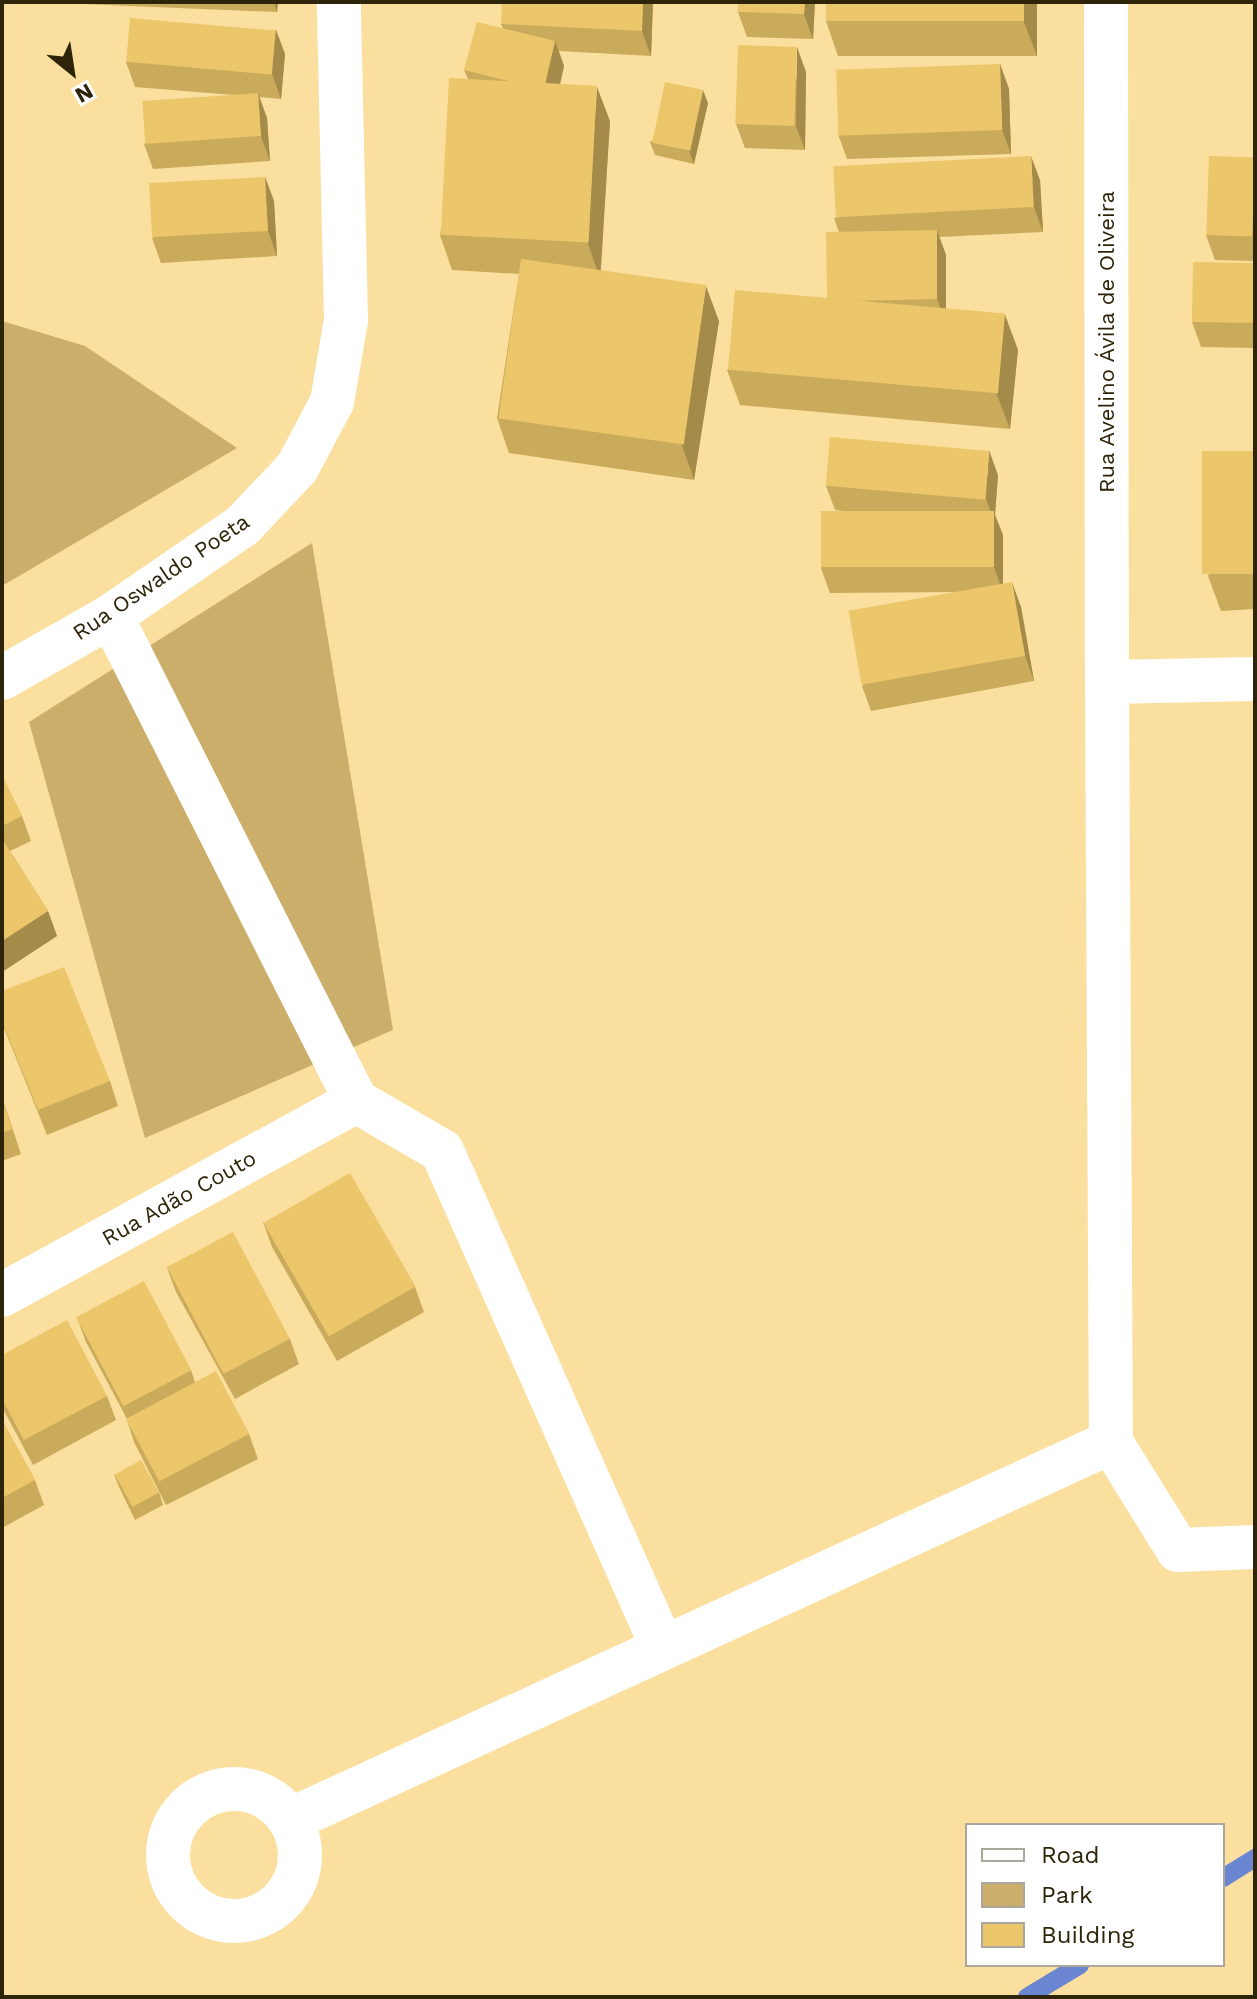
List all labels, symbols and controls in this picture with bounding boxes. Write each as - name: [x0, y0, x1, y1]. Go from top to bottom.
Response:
- north arrow: [32, 32, 112, 112]
- text: N: [71, 78, 98, 108]
- street label: Rua Avelino Ávila de Oliveira: [1094, 190, 1120, 494]
- street label: Rua Oswaldo Poeta: [68, 508, 254, 646]
- street label: Rua Adão Couto: [97, 1144, 261, 1252]
- legend: [965, 1823, 1225, 1967]
- text: Road: [1041, 1841, 1100, 1869]
- text: Park: [1041, 1881, 1093, 1909]
- text: Building: [1041, 1921, 1134, 1949]

